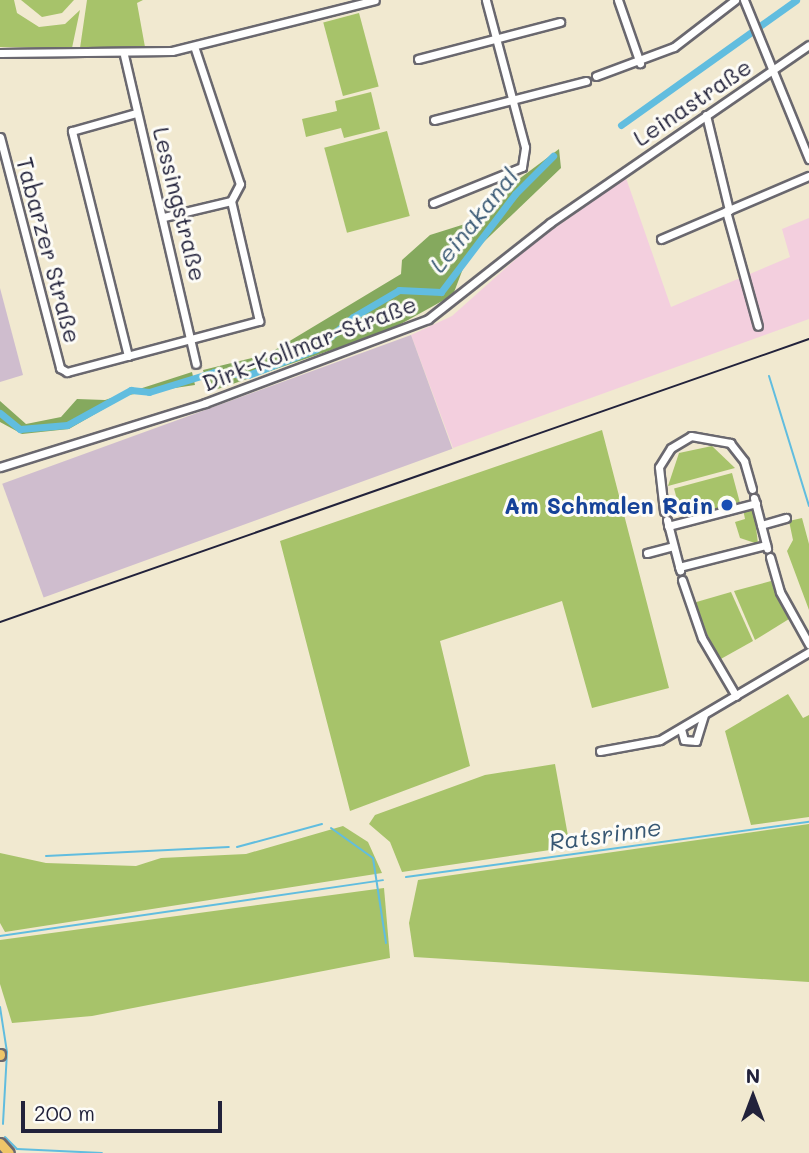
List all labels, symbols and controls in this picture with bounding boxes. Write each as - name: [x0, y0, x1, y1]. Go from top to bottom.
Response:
- street label: Leinastraße: [628, 52, 756, 152]
- street label: Lessingstraße: [148, 124, 212, 284]
- street label: Tabarzer Straße: [11, 154, 87, 346]
- water label: Leinakanal: [422, 162, 524, 278]
- street label: Dirk-Kollmar-Straße: [198, 289, 420, 397]
- place label: Am Schmalen Rain: [504, 491, 713, 519]
- marker: Am Schmalen Rain: [719, 497, 735, 513]
- water label: Ratsrinne: [547, 812, 663, 856]
- north arrow: [718, 1062, 788, 1132]
- text: N: [746, 1063, 760, 1088]
- scale bar: [24, 1086, 226, 1130]
- text: 200 m: [34, 1099, 95, 1126]

